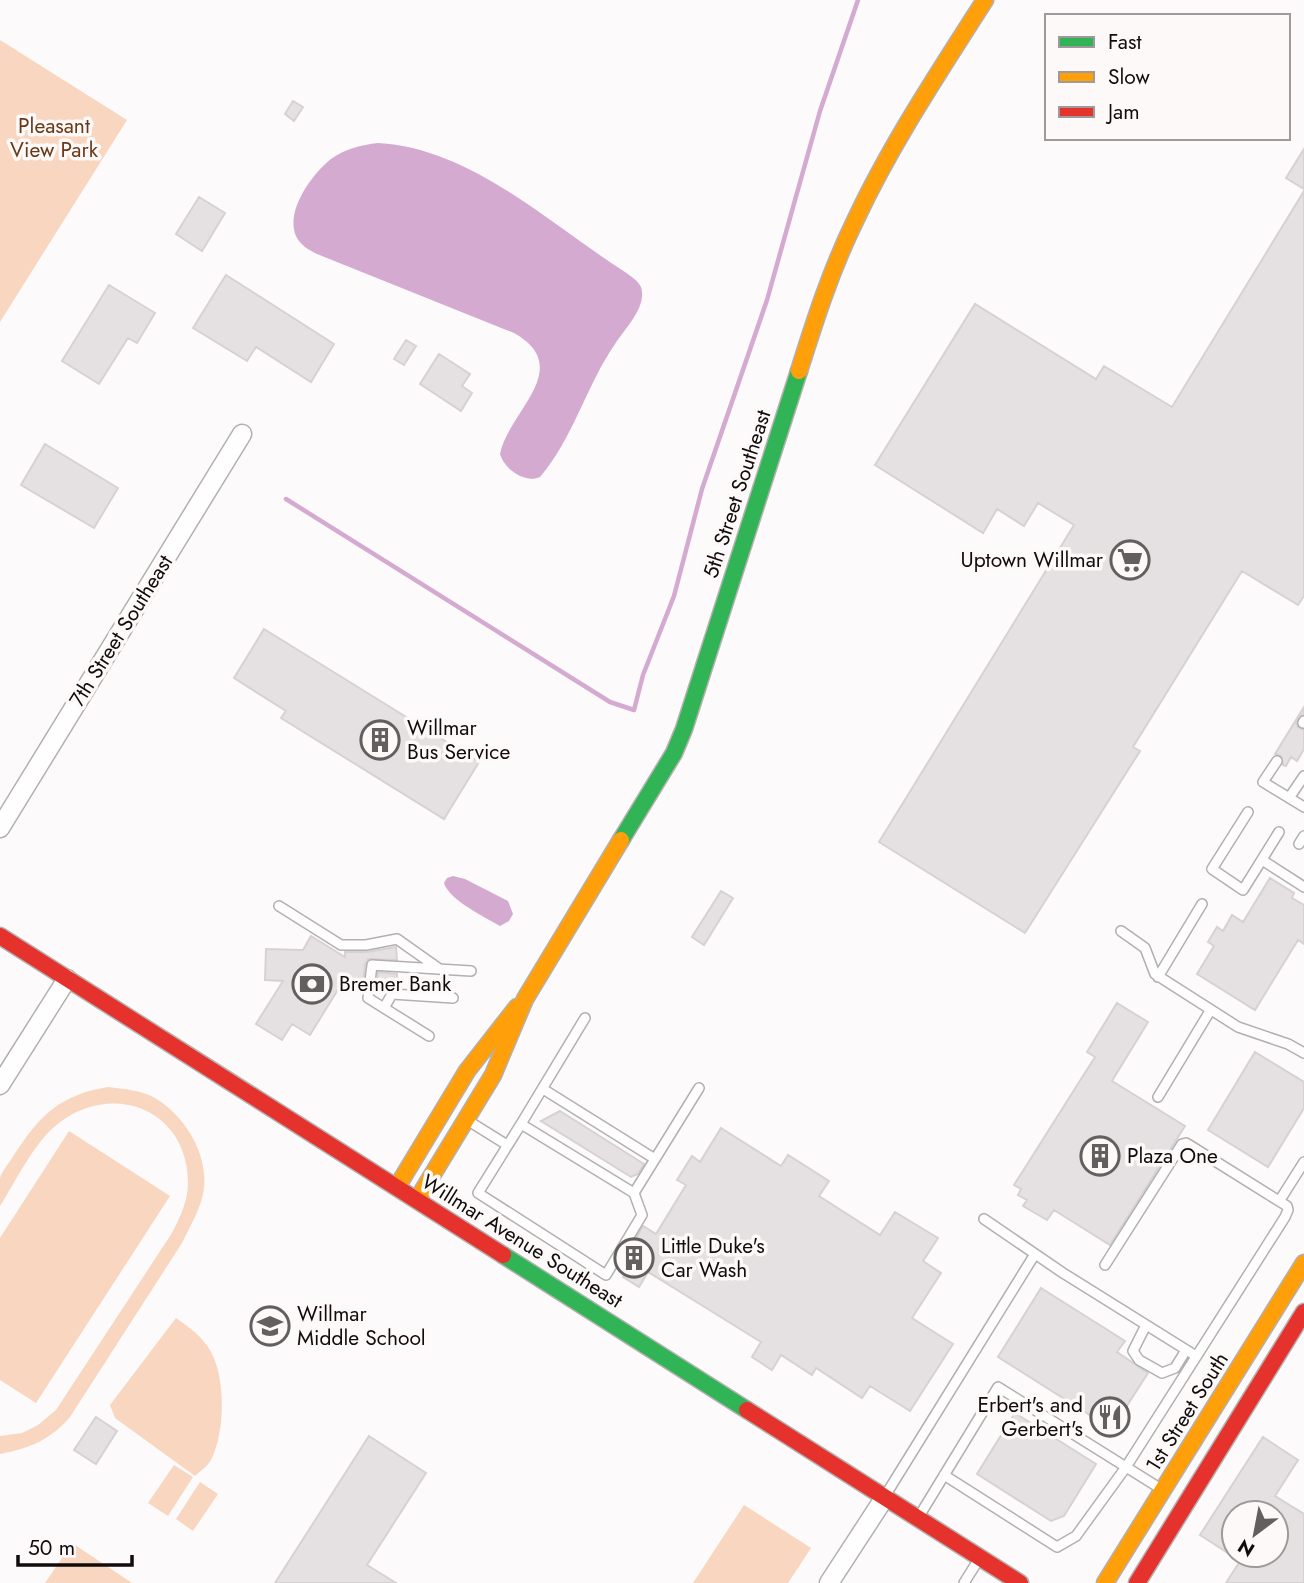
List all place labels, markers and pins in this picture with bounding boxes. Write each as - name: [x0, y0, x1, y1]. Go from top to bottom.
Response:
- supermarket icon: Uptown Willmar: [1109, 539, 1151, 581]
- place label: Uptown Willmar: [960, 545, 1104, 575]
- place label: Willmar Bus Service: [407, 713, 510, 767]
- building icon: Willmar Bus Service: [359, 719, 401, 761]
- bank icon: Bremer Bank: [291, 963, 333, 1005]
- place label: Bremer Bank: [339, 969, 452, 999]
- building icon: Plaza One: [1079, 1135, 1121, 1177]
- place label: Plaza One: [1127, 1141, 1218, 1171]
- place label: Little Duke's Car Wash: [661, 1231, 765, 1285]
- building icon: Little Duke's Car Wash: [613, 1237, 655, 1279]
- place label: Willmar Middle School: [297, 1299, 426, 1353]
- school or university icon: Willmar Middle School: [249, 1305, 291, 1347]
- place label: Erbert's and Gerbert's: [977, 1390, 1083, 1444]
- restaurant icon: Erbert's and Gerbert's: [1089, 1396, 1131, 1438]

